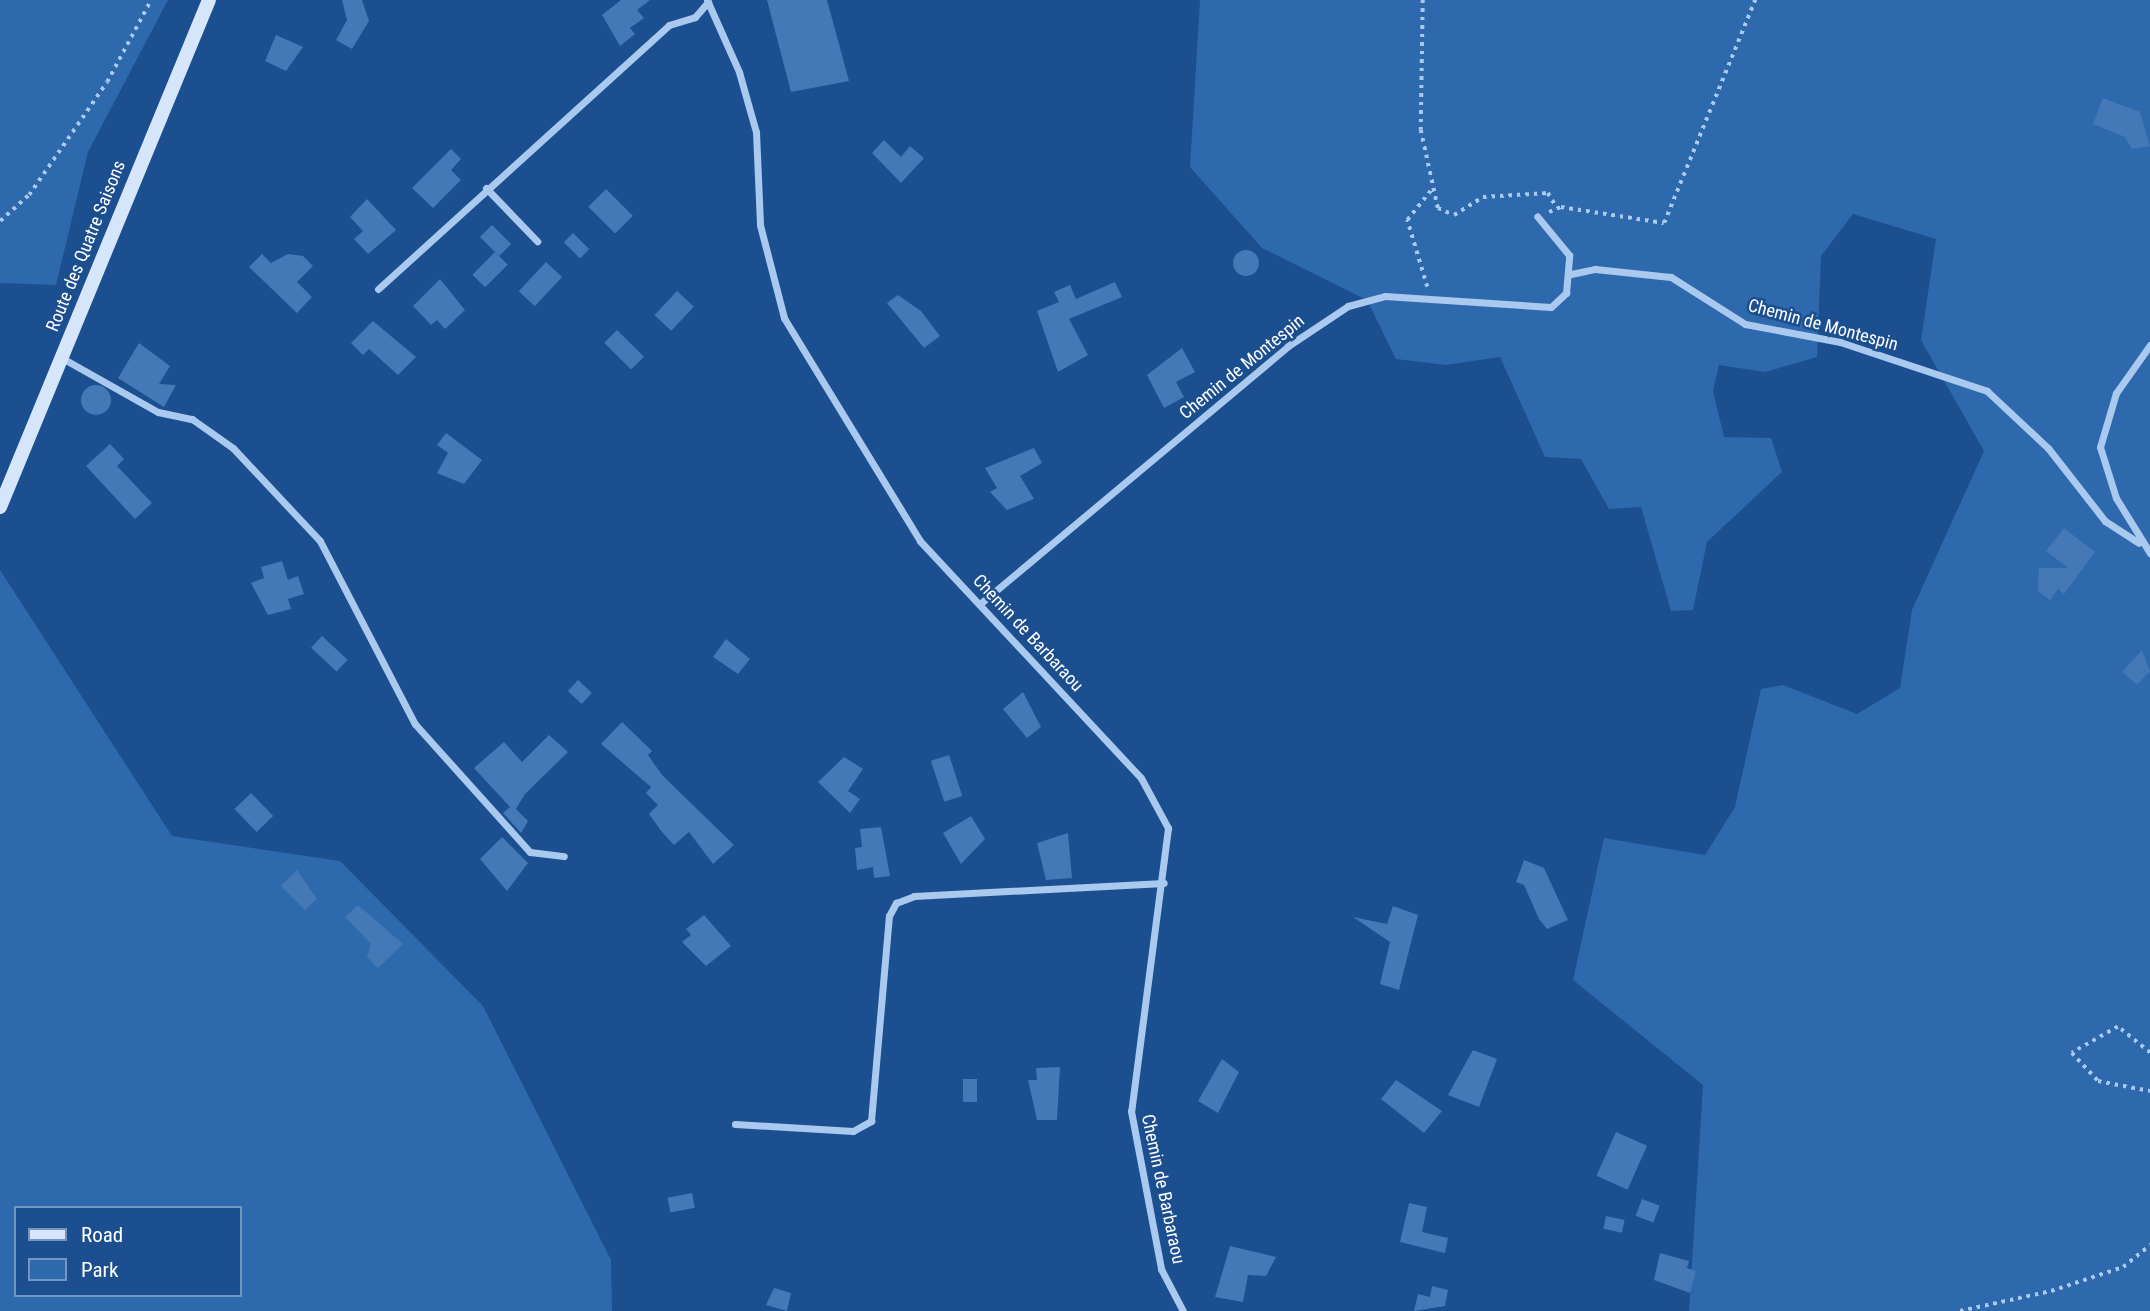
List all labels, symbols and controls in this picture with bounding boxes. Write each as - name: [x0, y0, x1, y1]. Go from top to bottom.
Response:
- street label: Route des Quatre Saisons: [42, 157, 130, 335]
- street label: Chemin de Montespin: [1746, 295, 1900, 355]
- street label: Chemin de Montespin: [1175, 310, 1309, 424]
- street label: Chemin de Barbaraou: [968, 570, 1088, 696]
- street label: Chemin de Barbaraou: [1137, 1112, 1189, 1266]
- legend: [14, 1206, 242, 1297]
- text: Road: [81, 1223, 123, 1247]
- text: Park: [81, 1258, 118, 1282]

